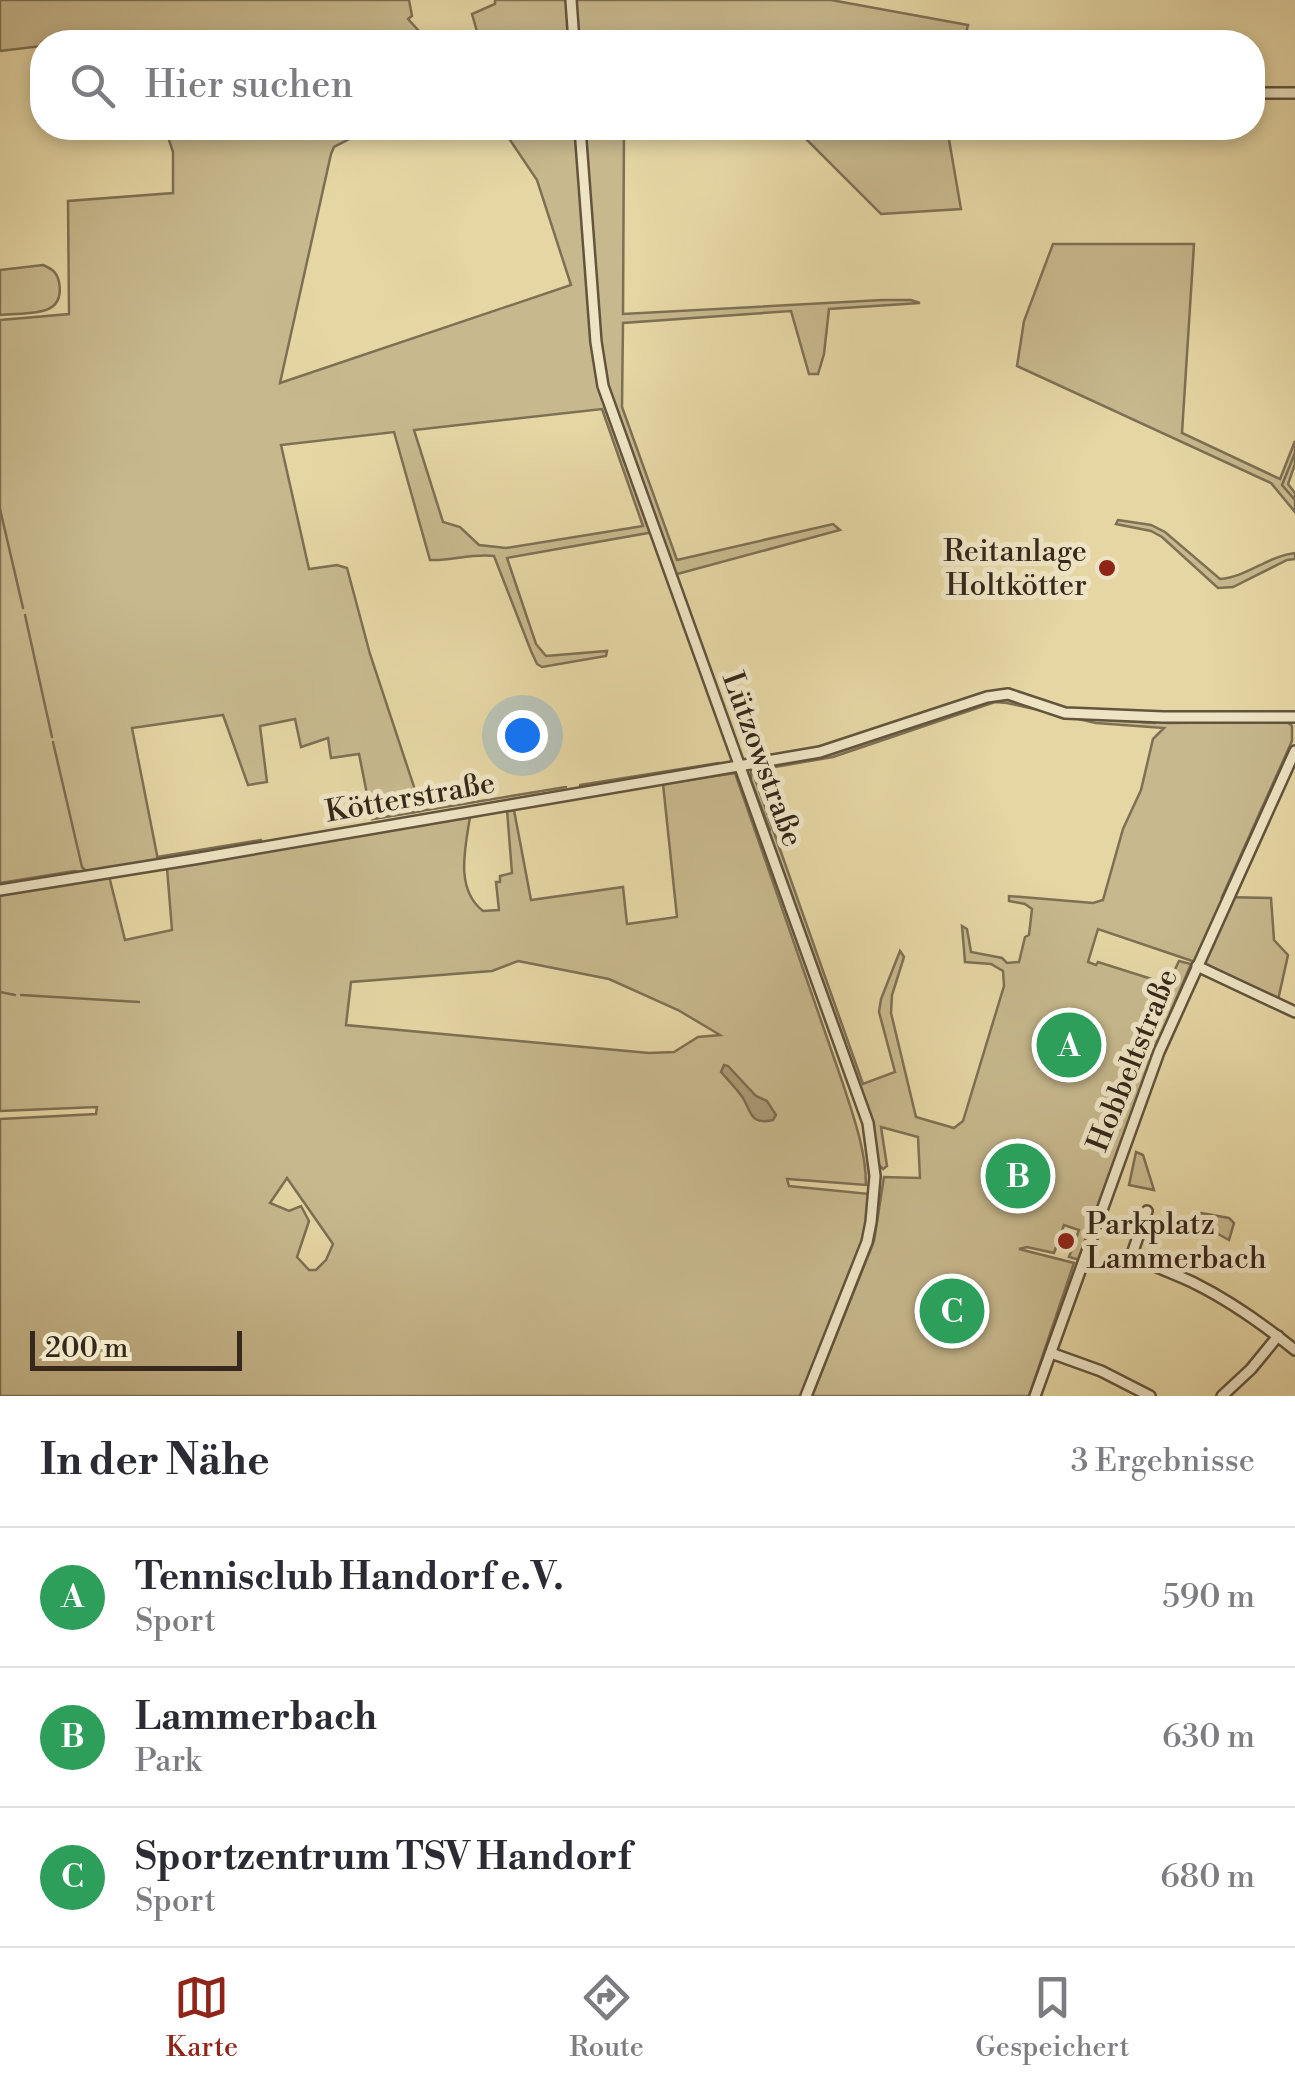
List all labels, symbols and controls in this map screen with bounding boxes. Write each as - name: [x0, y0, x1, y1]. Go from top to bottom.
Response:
- search box: [30, 30, 1265, 140]
- icon: search: [65, 58, 120, 113]
- text: Hier suchen: [145, 62, 353, 109]
- place label: Reitanlage Holtkötter: [943, 533, 1087, 605]
- marker: Reitanlage Holtkötter: [1096, 557, 1118, 579]
- street label: Lützowstraße: [713, 667, 811, 852]
- your location: [497, 710, 548, 761]
- street label: Kötterstraße: [322, 764, 498, 832]
- street label: Hobbeltstraße: [1079, 963, 1187, 1157]
- pin: A: [1036, 1008, 1102, 1082]
- pin: B: [986, 1138, 1050, 1214]
- place label: Parkplatz Lammerbach: [1086, 1206, 1267, 1278]
- marker: Parkplatz Lammerbach: [1055, 1230, 1077, 1252]
- pin: C: [920, 1274, 984, 1348]
- scale bar: [30, 1326, 242, 1370]
- text: 200 m: [45, 1331, 128, 1366]
- text: In der Nähe: [40, 1435, 270, 1488]
- text: 3 Ergebnisse: [1071, 1441, 1255, 1481]
- text: Tennisclub Handorf e.V.: [135, 1554, 564, 1601]
- text: A: [61, 1577, 84, 1617]
- text: 590 m: [1162, 1577, 1255, 1617]
- text: Sport: [135, 1601, 216, 1641]
- text: Lammerbach: [135, 1694, 377, 1741]
- text: B: [60, 1717, 85, 1757]
- text: 630 m: [1162, 1717, 1255, 1757]
- text: Park: [135, 1741, 202, 1781]
- text: Sportzentrum TSV Handorf: [135, 1834, 631, 1881]
- text: C: [61, 1857, 84, 1897]
- text: 680 m: [1160, 1857, 1255, 1897]
- text: Sport: [135, 1881, 216, 1921]
- tab: Karte: [166, 1970, 238, 2065]
- tab: Route: [569, 1970, 644, 2065]
- tab: Gespeichert: [975, 1970, 1129, 2065]

